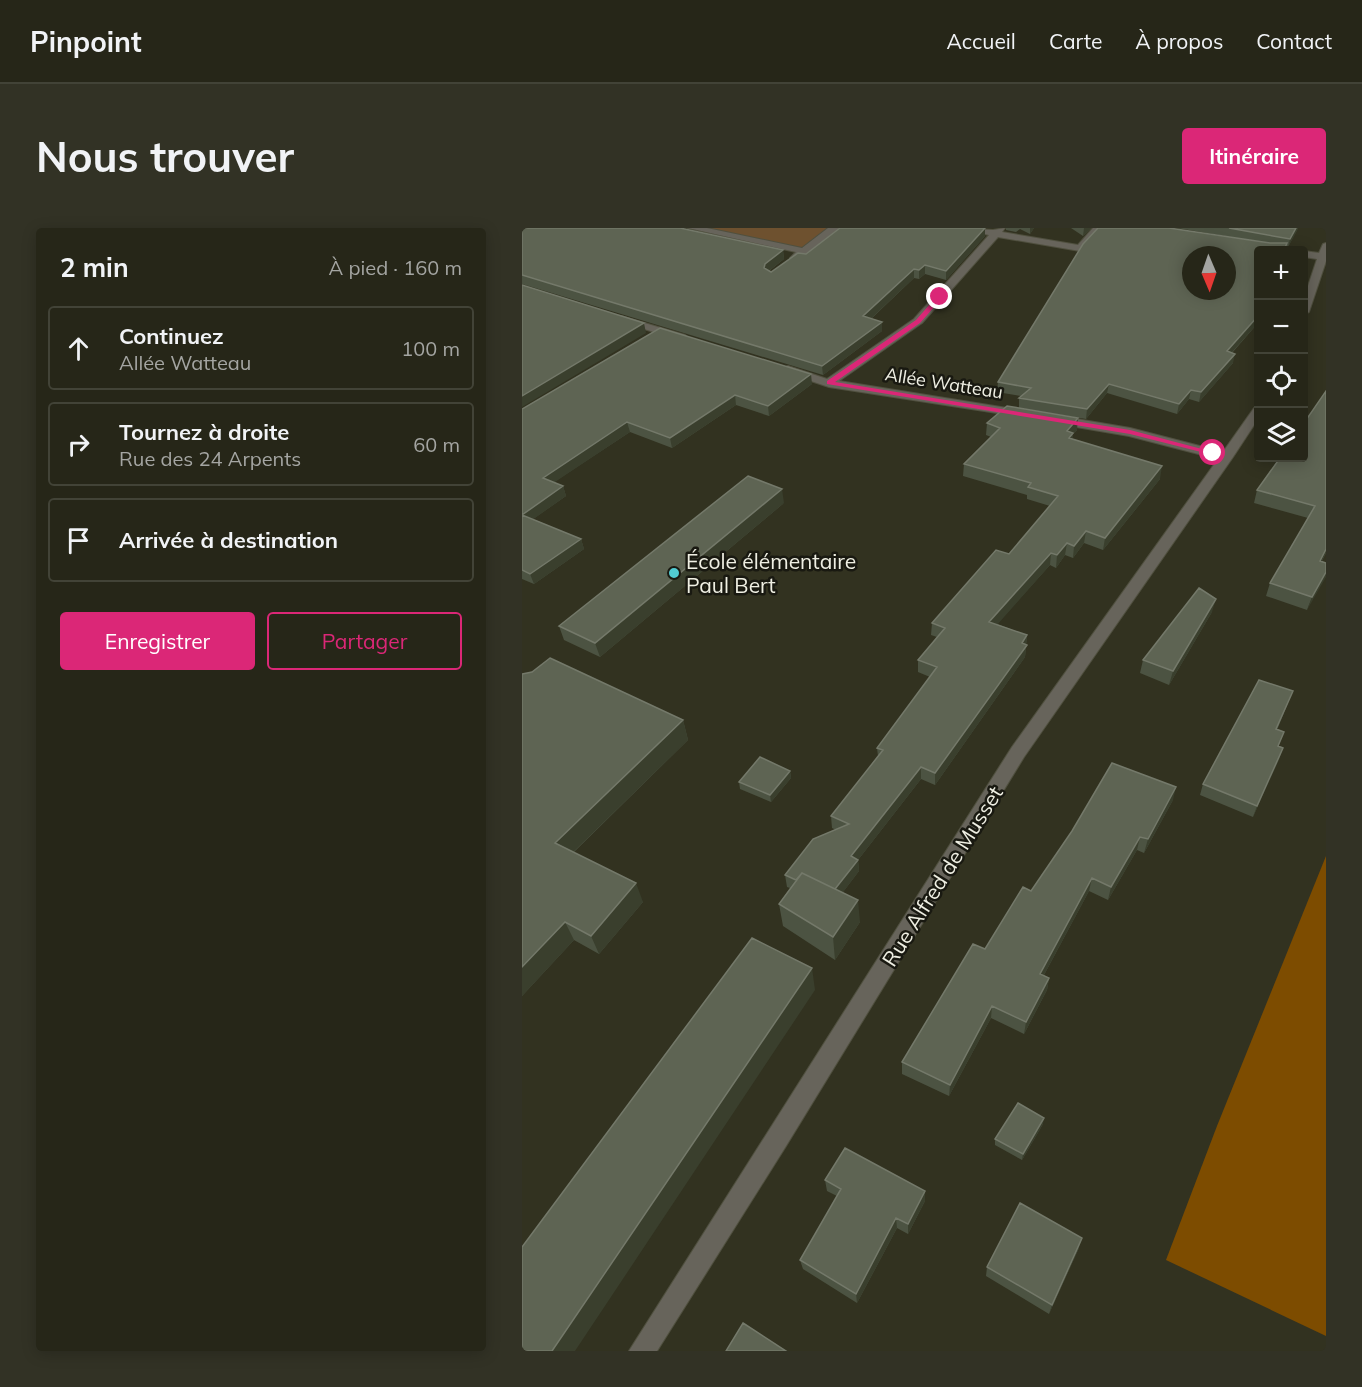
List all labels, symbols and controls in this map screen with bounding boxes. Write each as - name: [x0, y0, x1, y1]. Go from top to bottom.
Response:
- text: Pinpoint: [30, 24, 142, 59]
- text: Accueil: [946, 28, 1016, 54]
- text: Carte: [1049, 28, 1102, 54]
- text: À propos: [1135, 28, 1223, 54]
- text: Contact: [1256, 28, 1332, 54]
- button: Itinéraire: [1182, 128, 1326, 184]
- text: Nous trouver: [36, 130, 294, 183]
- north arrow: [1182, 246, 1236, 300]
- map controls: [1254, 246, 1308, 462]
- button: +: [1254, 246, 1308, 300]
- text: 2 min: [60, 251, 129, 284]
- text: À pied · 160 m: [329, 255, 462, 280]
- route end: [926, 283, 952, 309]
- button: −: [1254, 300, 1308, 354]
- text: Continuez: [119, 322, 224, 350]
- icon: ahead: [62, 332, 95, 365]
- text: 100 m: [401, 336, 460, 361]
- text: Allée Watteau: [119, 350, 251, 375]
- button: locate: [1254, 354, 1308, 408]
- street label: Allée Watteau: [883, 362, 1005, 404]
- button: layers: [1254, 408, 1308, 462]
- text: Tournez à droite: [119, 418, 289, 446]
- icon: right: [62, 428, 95, 461]
- text: 60 m: [413, 432, 460, 457]
- route start: [1199, 439, 1225, 465]
- text: Rue des 24 Arpents: [119, 446, 301, 471]
- icon: arrive: [62, 524, 95, 557]
- text: Arrivée à destination: [119, 526, 338, 554]
- place label: École élémentaire Paul Bert: [686, 548, 856, 598]
- marker: École élémentaire Paul Bert: [667, 566, 681, 580]
- button: Enregistrer: [60, 612, 255, 670]
- button: Partager: [267, 612, 462, 670]
- street label: Rue Alfred de Musset: [876, 781, 1008, 971]

